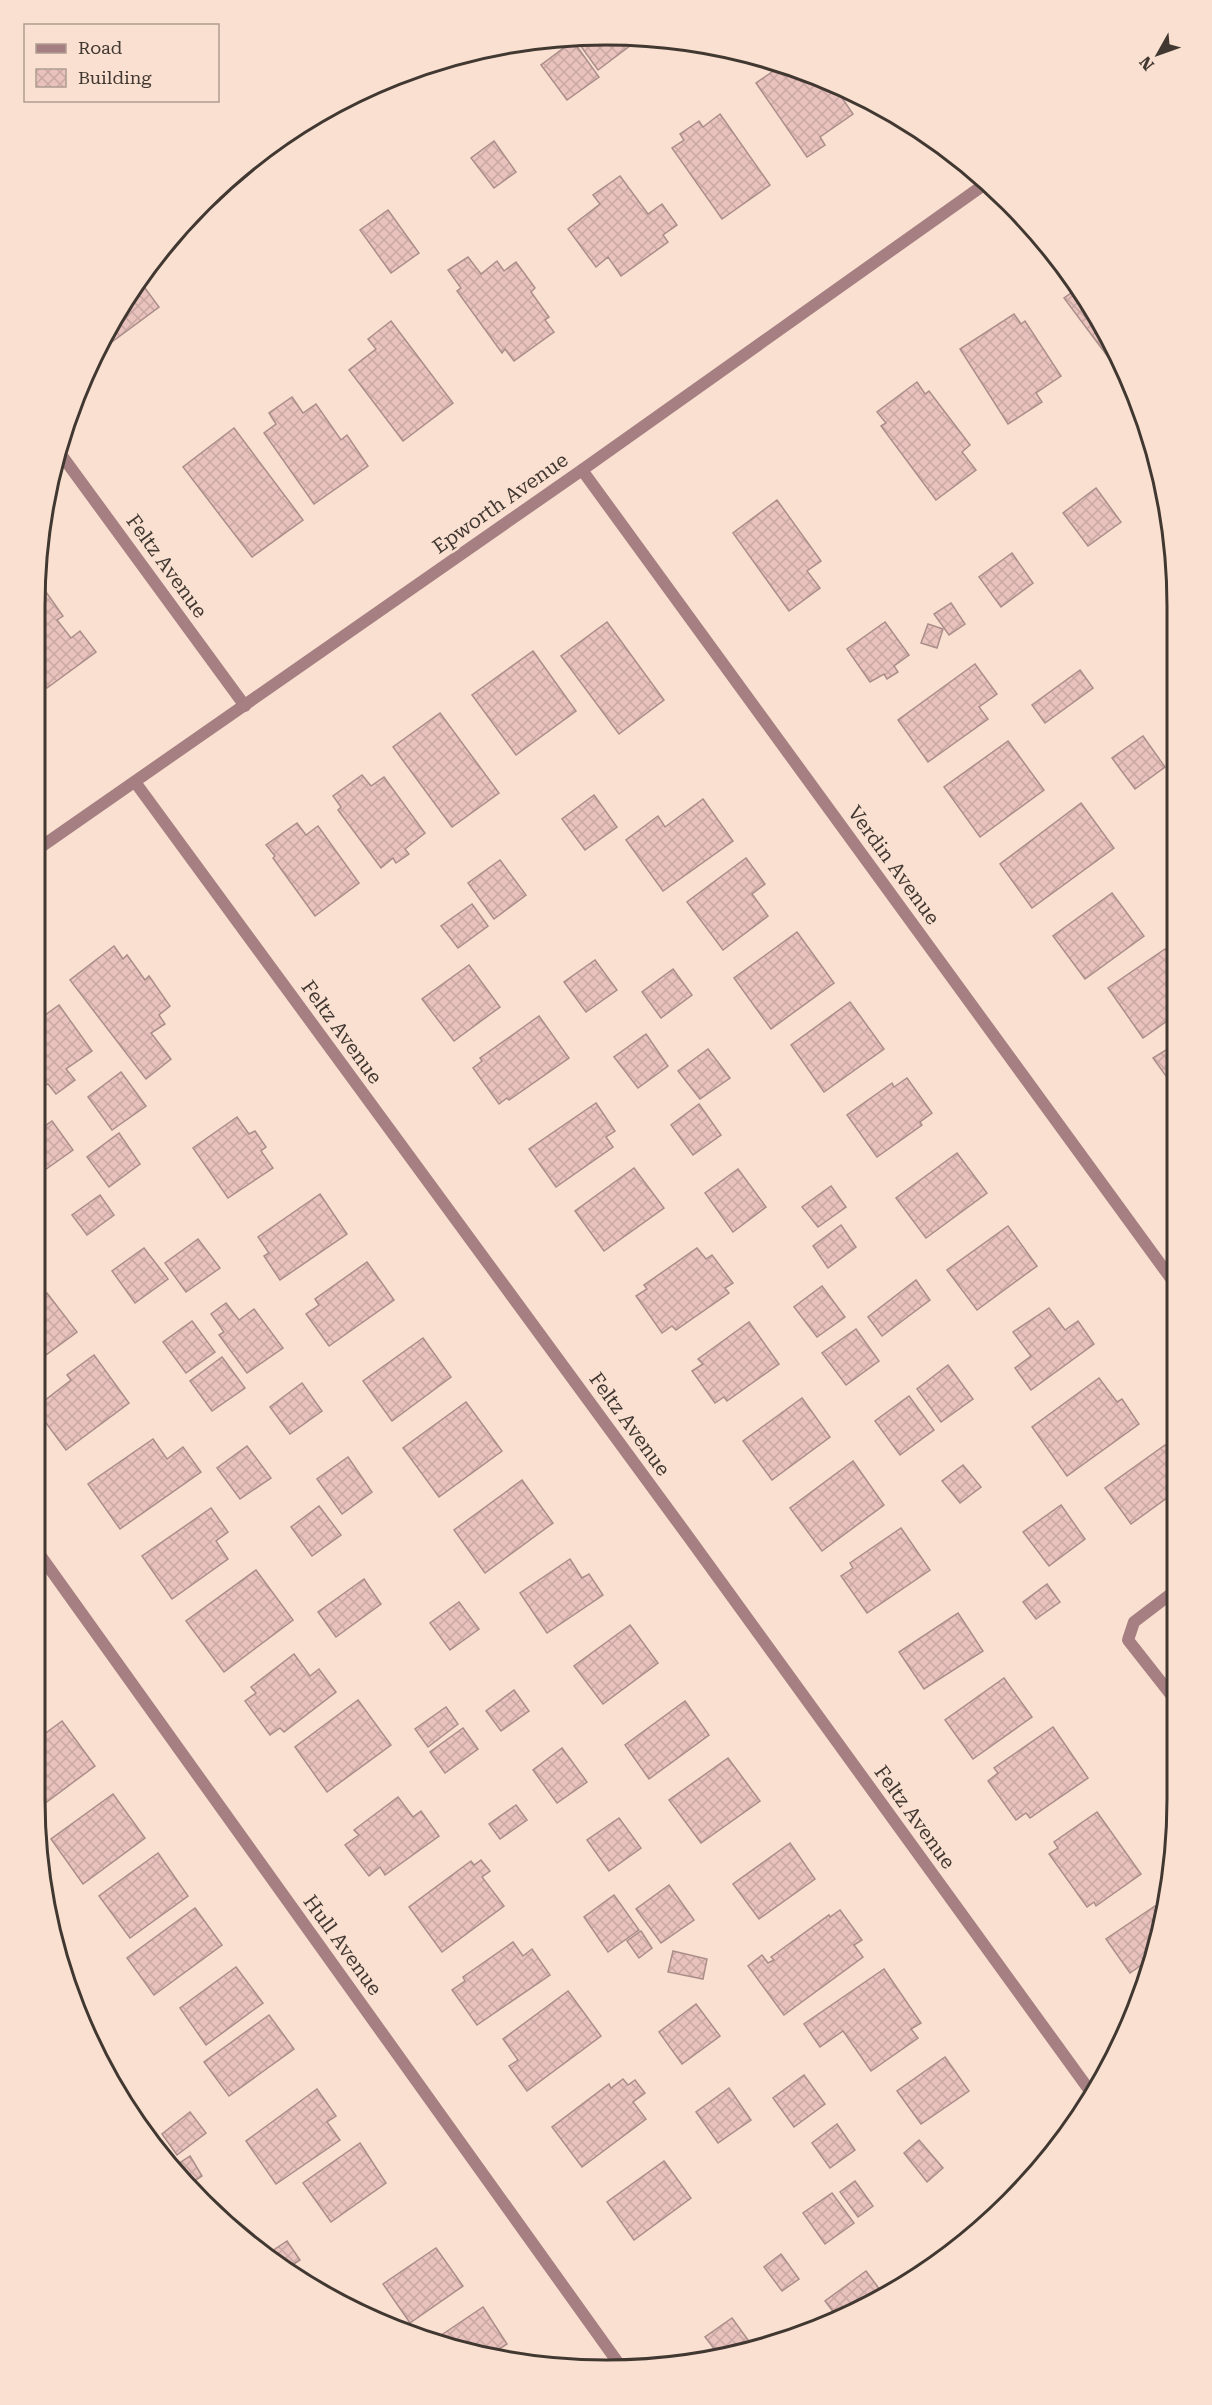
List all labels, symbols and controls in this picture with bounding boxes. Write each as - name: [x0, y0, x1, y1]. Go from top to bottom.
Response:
- legend: [24, 24, 219, 102]
- north arrow: [1128, 24, 1188, 84]
- text: Road: [78, 37, 123, 58]
- text: N: [1136, 52, 1158, 74]
- text: Building: [78, 67, 152, 88]
- street label: Epworth Avenue: [428, 447, 572, 559]
- street label: Feltz Avenue: [121, 510, 213, 622]
- street label: Verdin Avenue: [843, 801, 945, 929]
- street label: Feltz Avenue: [296, 976, 388, 1088]
- street label: Feltz Avenue: [584, 1368, 676, 1480]
- street label: Feltz Avenue: [869, 1761, 961, 1873]
- street label: Hull Avenue: [299, 1890, 387, 2000]

